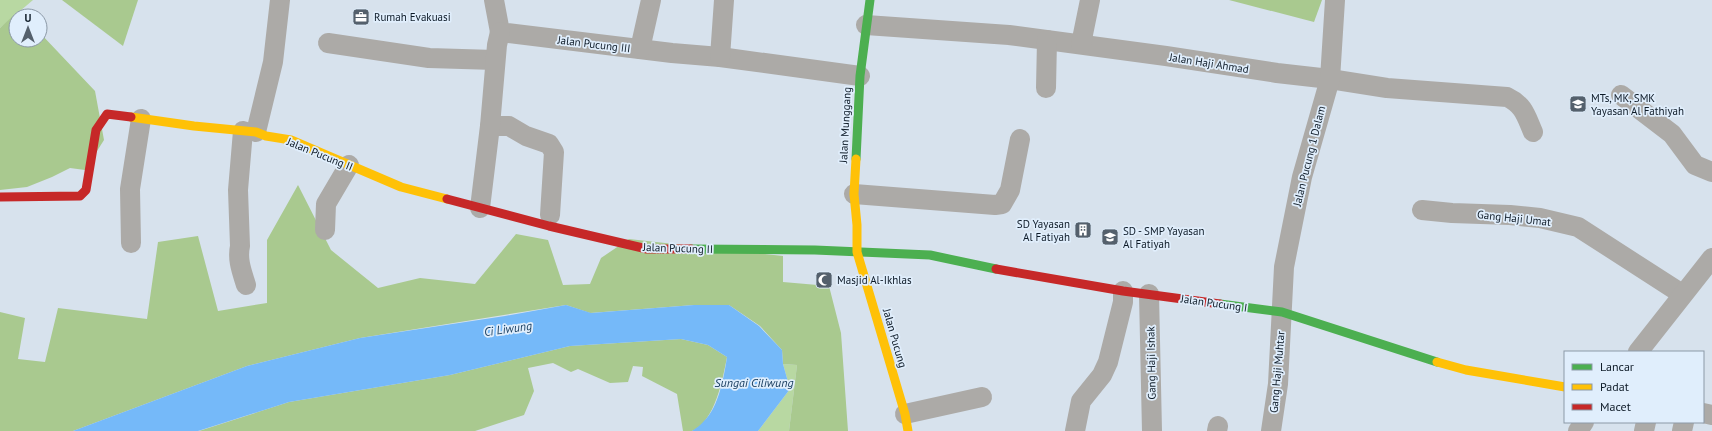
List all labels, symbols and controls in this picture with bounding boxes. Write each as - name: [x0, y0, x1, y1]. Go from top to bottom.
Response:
- office icon: Rumah Evakuasi: [351, 7, 371, 27]
- north arrow: [8, 8, 48, 48]
- place label: Rumah Evakuasi: [374, 10, 451, 24]
- text: U: [25, 11, 32, 25]
- street label: Jalan Pucung III: [556, 32, 631, 55]
- street label: Jalan Haji Ahmad: [1167, 50, 1250, 76]
- street label: Jalan Munggang: [836, 87, 854, 164]
- place label: MTs, MK, SMK Yayasan Al Fathiyah: [1591, 91, 1684, 118]
- school or university icon: MTs, MK, SMK Yayasan Al Fathiyah: [1568, 94, 1588, 114]
- street label: Jalan Pucung 1 Dalam: [1290, 104, 1328, 209]
- street label: Jalan Pucung II: [284, 134, 355, 174]
- street label: Gang Haji Umat: [1476, 207, 1552, 229]
- place label: SD Yayasan Al Fatiyah: [1017, 217, 1070, 244]
- building icon: SD Yayasan Al Fatiyah: [1073, 220, 1093, 240]
- place label: SD - SMP Yayasan Al Fatiyah: [1123, 224, 1204, 251]
- school or university icon: SD - SMP Yayasan Al Fatiyah: [1100, 227, 1120, 247]
- street label: Jalan Pucung II: [642, 240, 713, 256]
- mosque icon: Masjid Al-Ikhlas: [814, 270, 834, 290]
- place label: Masjid Al-Ikhlas: [837, 273, 912, 287]
- street label: Jalan Pucung I: [1179, 291, 1248, 315]
- street label: Jalan Pucung: [880, 306, 910, 369]
- water label: Ci Liwung: [483, 318, 533, 339]
- street label: Gang Haji Ishak: [1143, 326, 1159, 400]
- street label: Gang Haji Muhtar: [1266, 330, 1288, 414]
- legend: [1564, 351, 1704, 423]
- text: Lancar: [1600, 359, 1634, 374]
- water label: Sungai Ciliwung: [714, 375, 794, 390]
- text: Padat: [1600, 379, 1629, 394]
- text: Macet: [1600, 399, 1631, 414]

